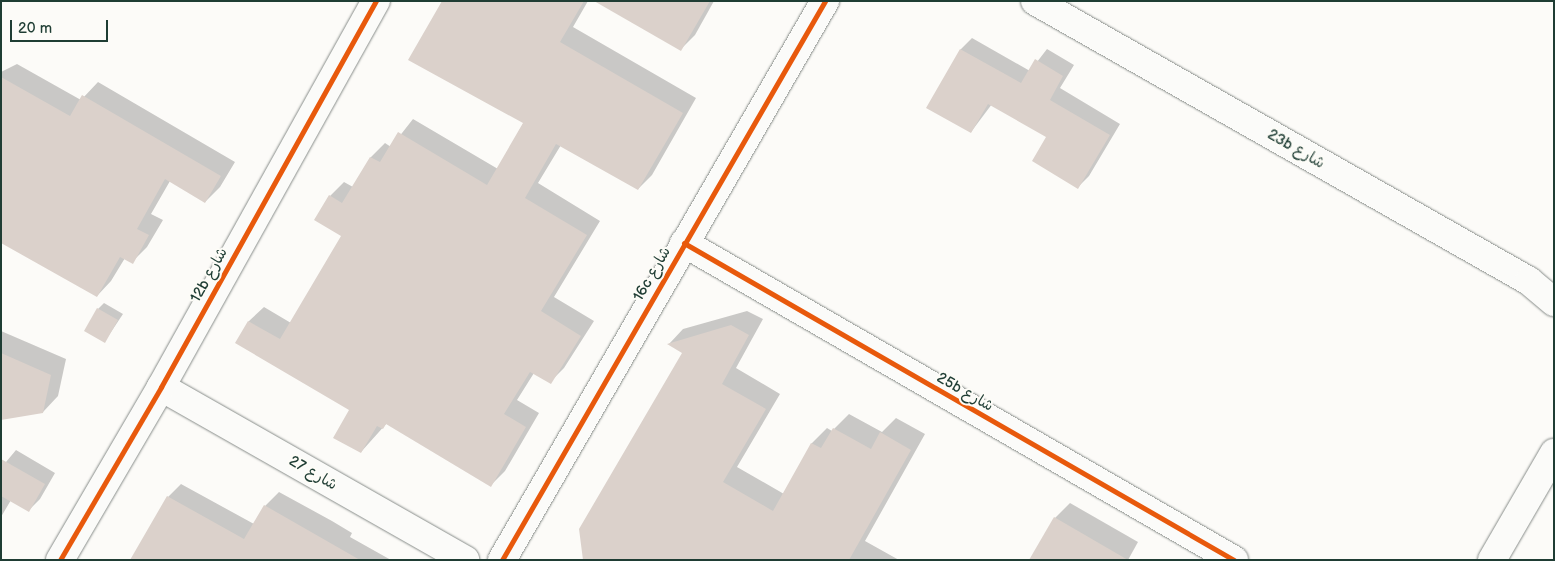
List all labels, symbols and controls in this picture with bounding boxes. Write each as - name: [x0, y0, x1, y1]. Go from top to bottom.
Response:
- scale bar: [12, 10, 110, 42]
- text: 20 m: [18, 19, 52, 38]
- street label: 23b شارع: [1264, 126, 1328, 172]
- street label: 16c شارع: [629, 244, 675, 304]
- street label: 12b شارع: [187, 245, 231, 305]
- street label: 25b شارع: [933, 369, 997, 415]
- street label: شارع 27: [286, 452, 340, 494]

